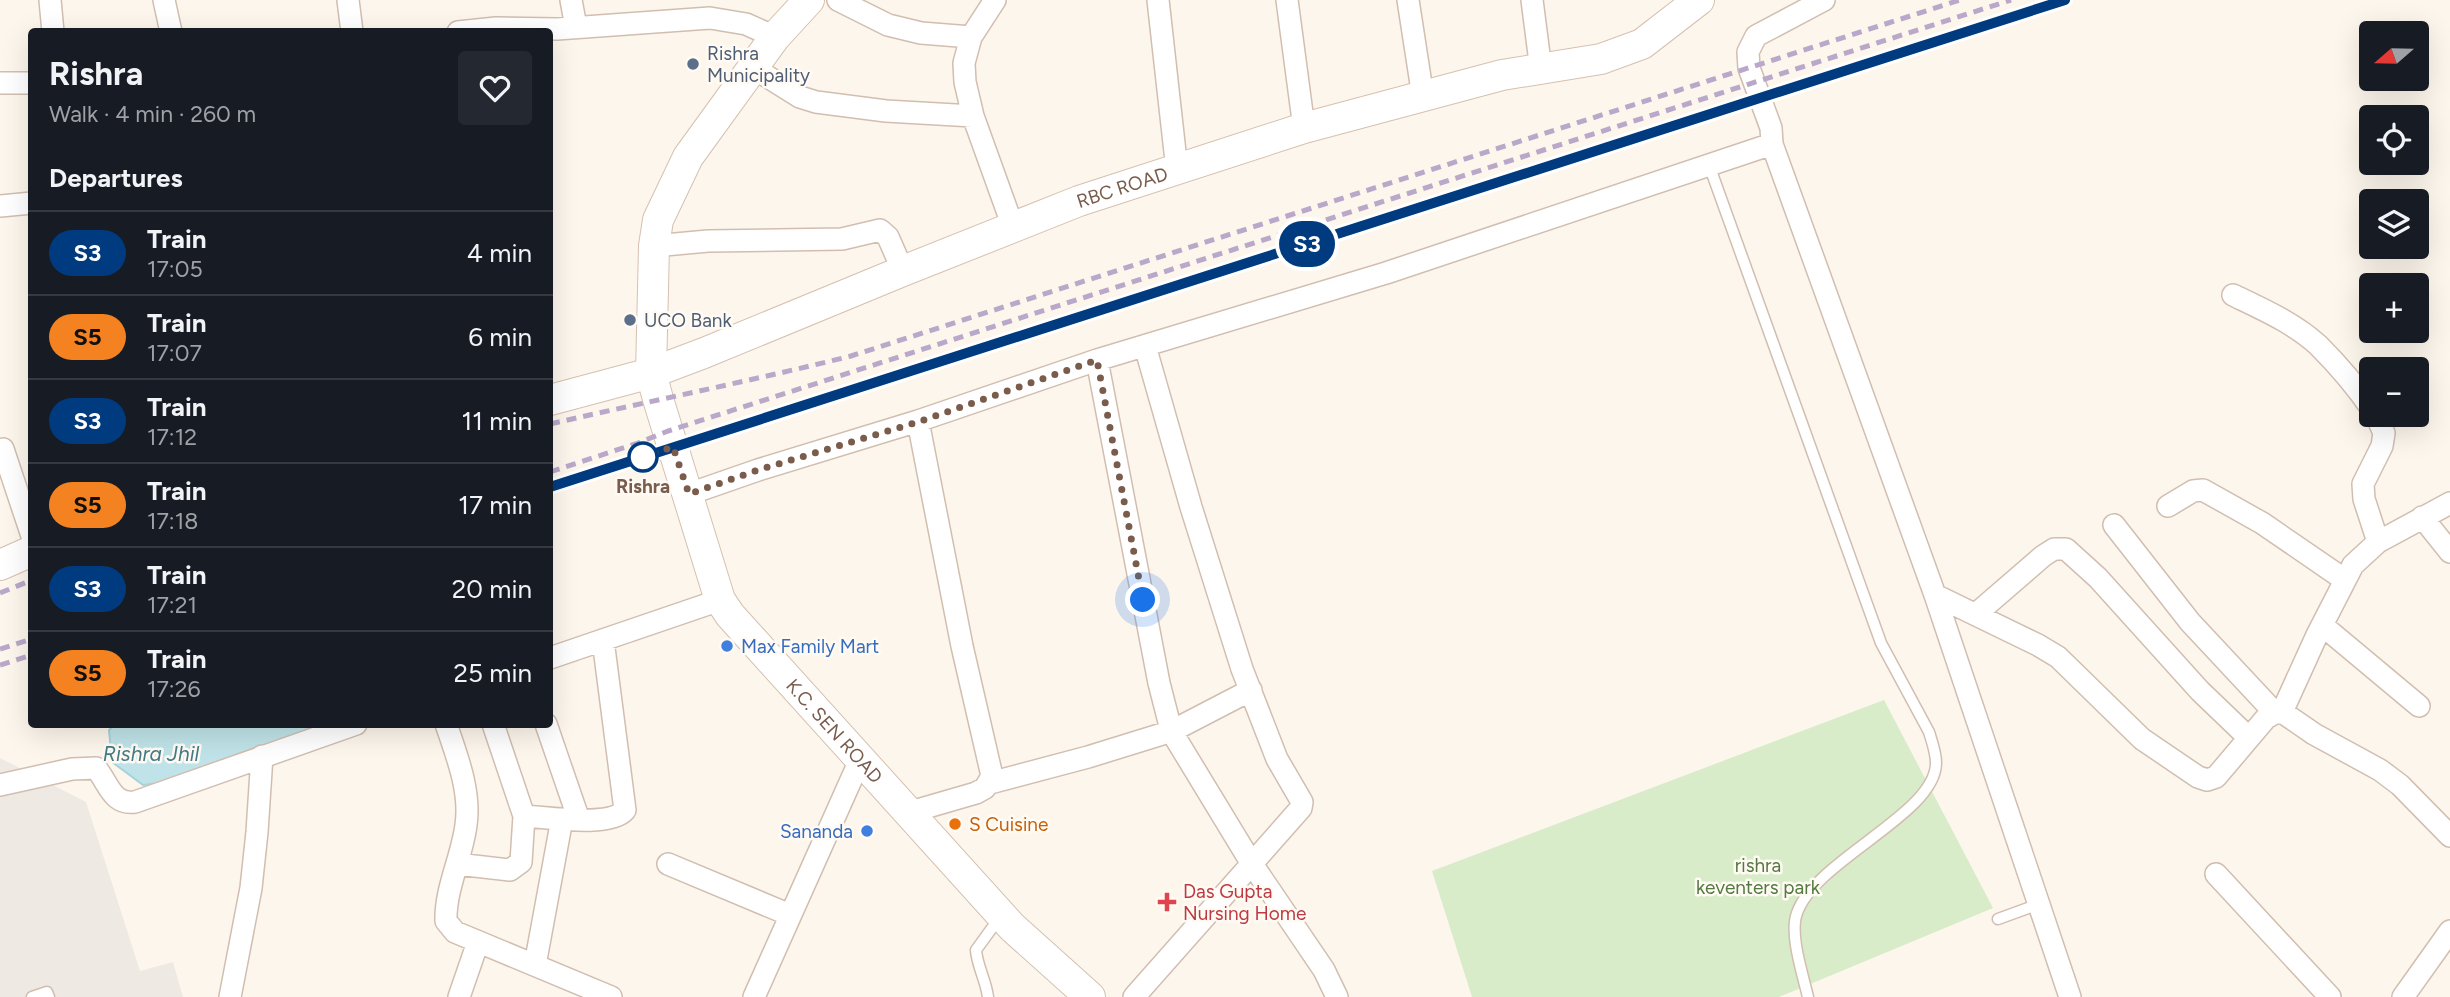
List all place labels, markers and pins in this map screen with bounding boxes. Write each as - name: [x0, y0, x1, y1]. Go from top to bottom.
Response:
- place label: Rishra Municipality: [707, 42, 810, 87]
- marker: Rishra Municipality: [685, 56, 701, 72]
- place label: UCO Bank: [644, 309, 732, 332]
- marker: UCO Bank: [622, 312, 638, 328]
- marker: Rishra: [628, 442, 658, 472]
- place label: Rishra: [616, 475, 670, 498]
- place label: Max Family Mart: [741, 635, 879, 658]
- marker: Max Family Mart: [719, 638, 735, 654]
- place label: S Cuisine: [969, 813, 1048, 836]
- marker: S Cuisine: [947, 816, 963, 832]
- place label: Sananda: [780, 820, 853, 843]
- marker: Sananda: [859, 823, 875, 839]
- place label: Das Gupta Nursing Home: [1183, 880, 1306, 925]
- marker: Das Gupta Nursing Home: [1157, 892, 1177, 912]

